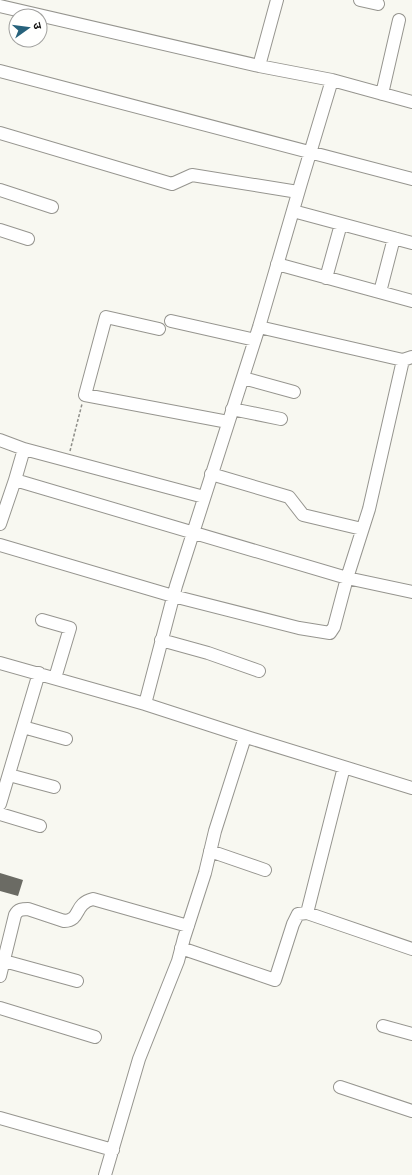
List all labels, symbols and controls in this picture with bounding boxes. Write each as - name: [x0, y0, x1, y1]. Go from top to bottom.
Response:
- north arrow: [8, 8, 48, 48]
- text: उ: [29, 21, 44, 31]

